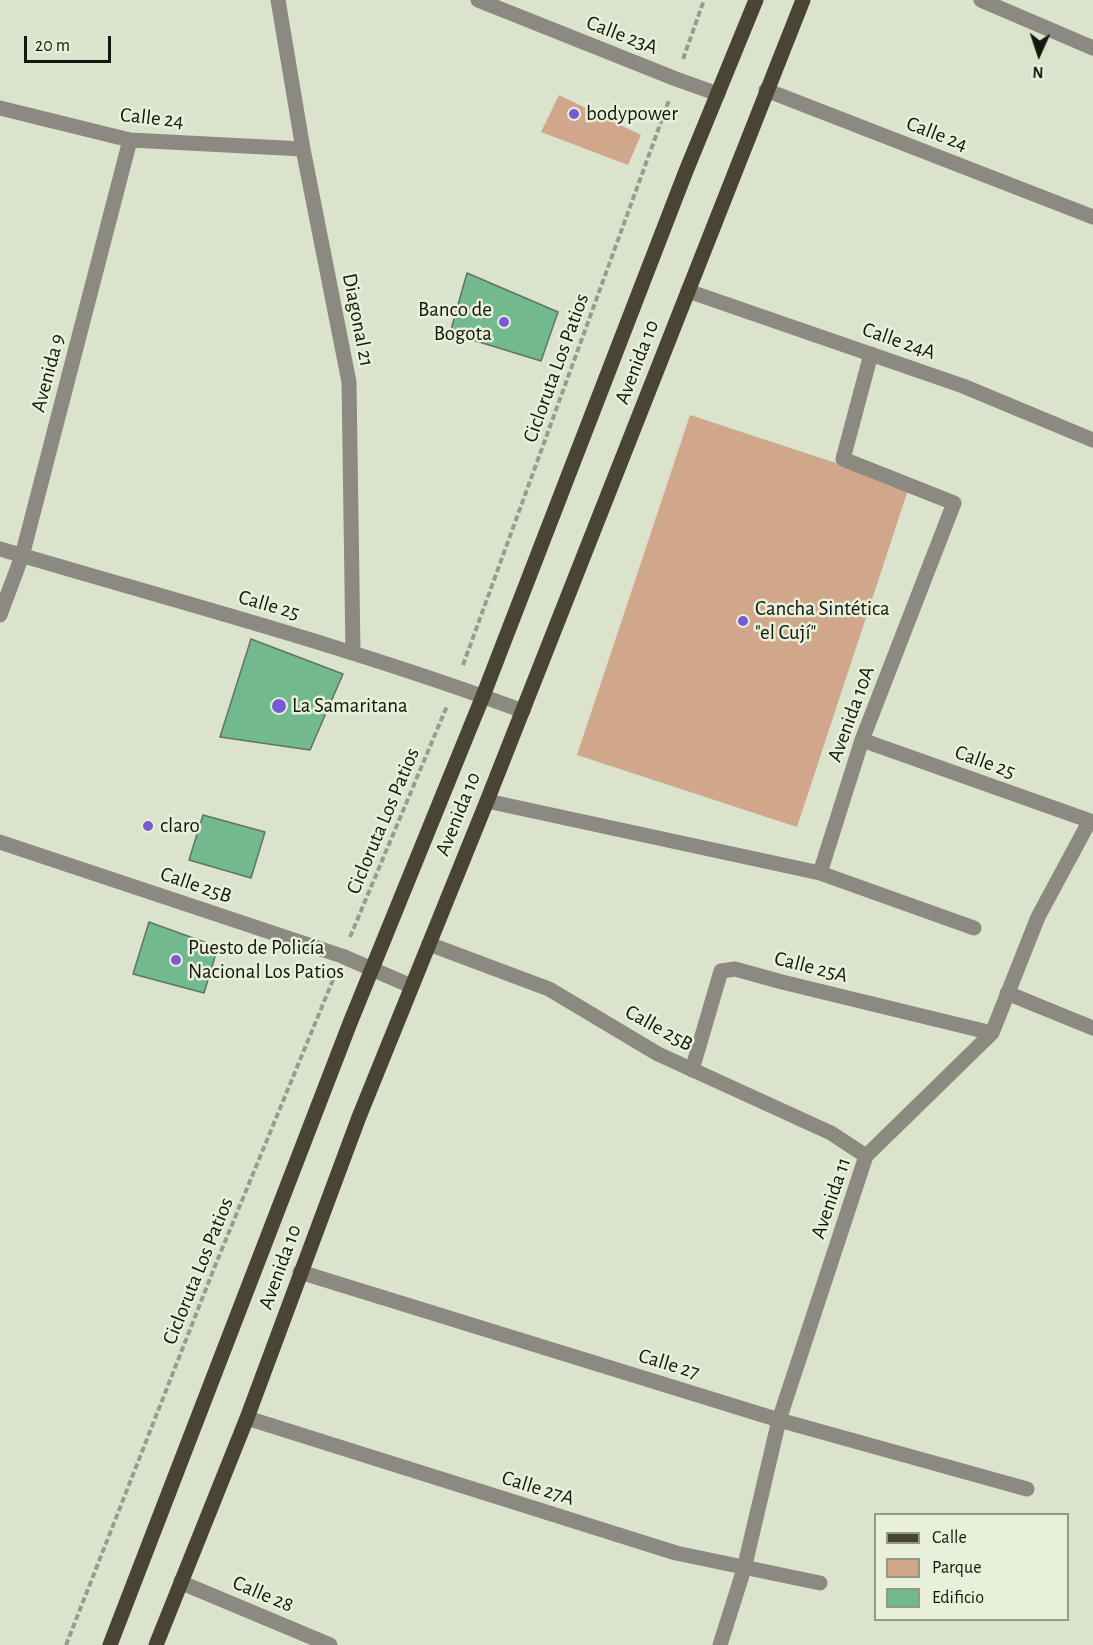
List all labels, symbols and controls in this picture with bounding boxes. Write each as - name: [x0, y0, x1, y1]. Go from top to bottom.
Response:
- street label: Calle 23A: [583, 10, 661, 60]
- scale bar: [27, 24, 114, 62]
- north arrow: [1009, 24, 1069, 84]
- text: 20 m: [35, 37, 70, 55]
- text: N: [1032, 64, 1044, 80]
- place label: bodypower: [586, 101, 678, 127]
- street label: Calle 24: [119, 102, 185, 134]
- marker: bodypower: [567, 107, 581, 121]
- street label: Calle 24: [903, 111, 971, 157]
- street label: Diagonal 21: [337, 271, 379, 369]
- street label: Cicloruta Los Patios: [517, 290, 595, 446]
- place label: Banco de Bogota: [418, 297, 492, 347]
- marker: Banco de Bogota: [497, 315, 511, 329]
- street label: Avenida 10: [609, 316, 665, 408]
- street label: Calle 24A: [859, 317, 939, 365]
- street label: Avenida 9: [25, 331, 71, 415]
- street label: Calle 25: [235, 584, 303, 626]
- place label: Cancha Sintética "el Cují": [755, 596, 890, 646]
- marker: Cancha Sintética "el Cují": [736, 614, 750, 628]
- street label: Avenida 10A: [822, 663, 880, 765]
- place label: La Samaritana: [292, 693, 408, 719]
- marker: La Samaritana: [270, 697, 288, 715]
- street label: Calle 25: [951, 739, 1019, 785]
- street label: Cicloruta Los Patios: [341, 744, 425, 898]
- street label: Avenida 10: [430, 768, 486, 860]
- place label: claro: [160, 813, 200, 839]
- marker: claro: [141, 819, 155, 833]
- street label: Calle 25B: [157, 861, 235, 909]
- place label: Puesto de Policía Nacional Los Patios: [188, 935, 344, 985]
- street label: Calle 25A: [772, 946, 850, 988]
- marker: Puesto de Policía Nacional Los Patios: [169, 953, 183, 967]
- street label: Calle 25B: [621, 999, 697, 1057]
- street label: Avenida 11: [805, 1154, 857, 1242]
- street label: Cicloruta Los Patios: [157, 1194, 239, 1348]
- street label: Avenida 10: [253, 1221, 307, 1313]
- street label: Calle 27: [635, 1343, 703, 1385]
- street label: Calle 27A: [499, 1465, 577, 1511]
- legend: [874, 1513, 1069, 1621]
- text: Calle: [932, 1529, 967, 1547]
- text: Parque: [932, 1559, 981, 1577]
- street label: Calle 28: [229, 1570, 297, 1618]
- text: Edificio: [932, 1589, 984, 1607]

